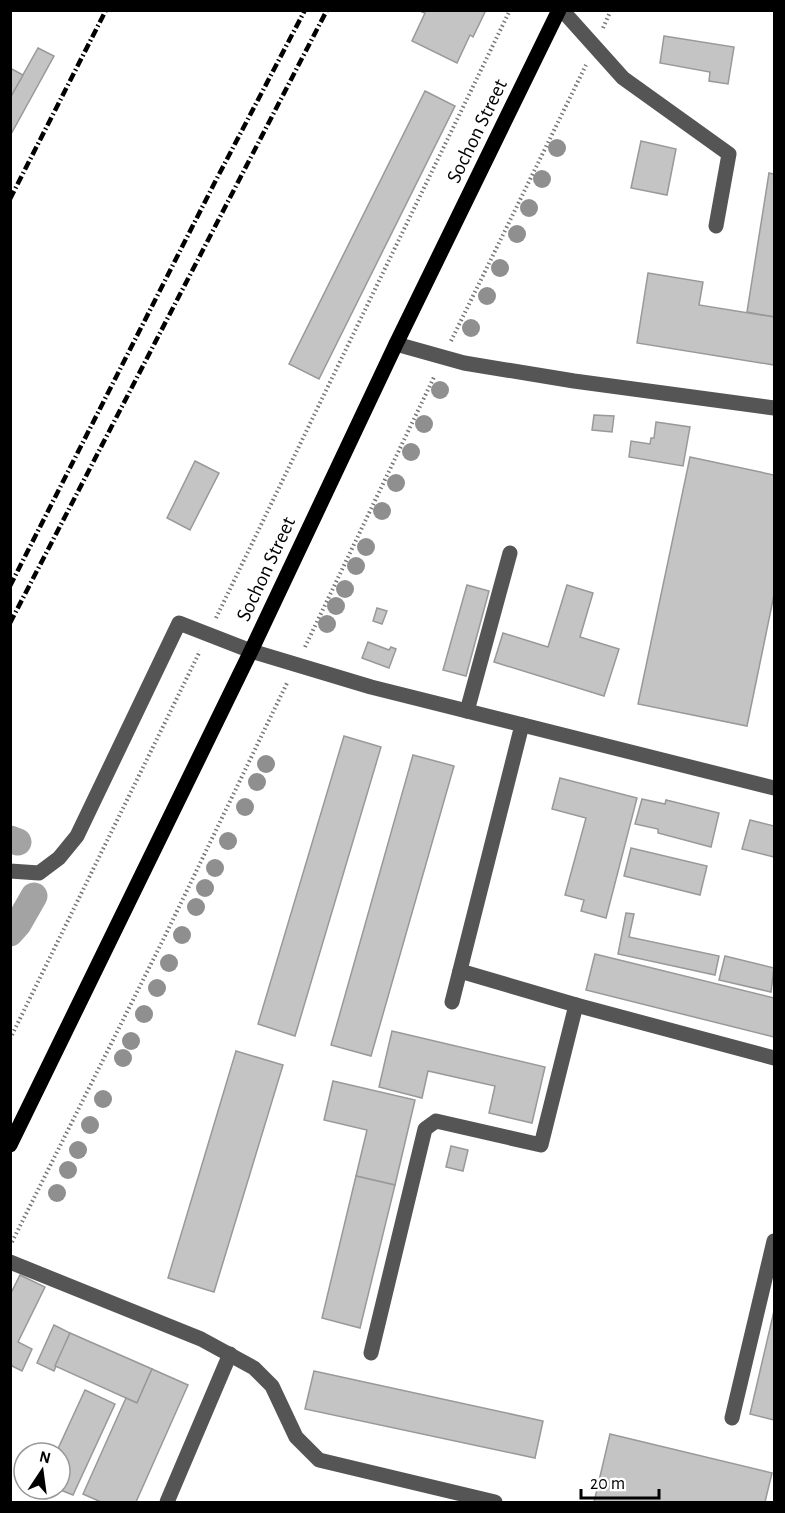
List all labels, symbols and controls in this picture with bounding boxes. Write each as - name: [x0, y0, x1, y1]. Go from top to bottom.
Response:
- street label: Sochon Street: [443, 76, 511, 186]
- street label: Sochon Street: [233, 513, 299, 624]
- north arrow: [12, 1441, 72, 1501]
- text: N: [38, 1448, 52, 1466]
- scale bar: [581, 1462, 659, 1500]
- text: 20 m: [590, 1475, 625, 1493]

